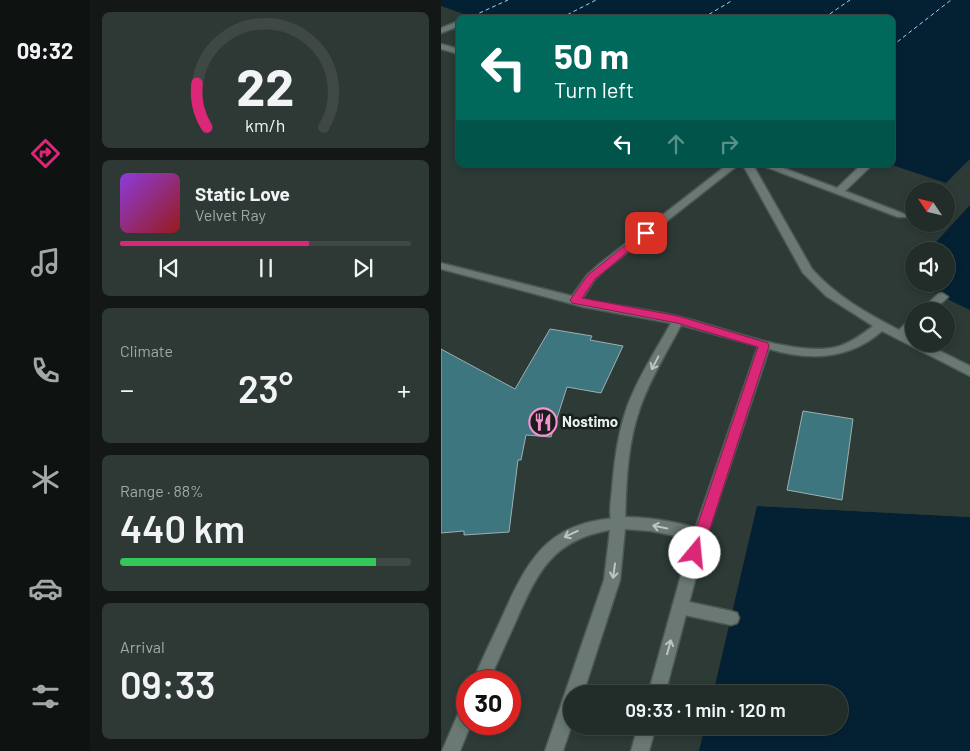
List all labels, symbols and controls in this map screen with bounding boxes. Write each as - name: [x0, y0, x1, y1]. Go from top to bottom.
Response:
- text: 50 m: [554, 34, 629, 76]
- icon: left: [471, 35, 536, 100]
- text: 09:32: [17, 37, 73, 63]
- text: 22: [236, 54, 295, 116]
- text: Turn left: [554, 76, 634, 102]
- text: km/h: [245, 114, 286, 136]
- icon: left: [609, 130, 637, 158]
- icon: ahead: [662, 130, 690, 158]
- icon: right: [715, 130, 743, 158]
- icon: directions: [28, 136, 63, 171]
- text: Static Love: [195, 182, 290, 205]
- north arrow: [905, 182, 955, 232]
- map controls: [905, 182, 955, 352]
- text: Velvet Ray: [195, 205, 266, 224]
- pin: [625, 212, 667, 254]
- icon: arrive: [632, 219, 660, 247]
- button: sound: [905, 242, 955, 292]
- icon: music: [28, 245, 63, 280]
- icon: previous: [155, 254, 183, 282]
- icon: pause: [252, 254, 280, 282]
- icon: next: [349, 254, 377, 282]
- button: search: [905, 302, 955, 352]
- text: Climate: [120, 341, 173, 360]
- icon: phone: [28, 353, 63, 388]
- one-way arrow: [650, 355, 659, 370]
- text: 23°: [238, 365, 293, 411]
- text: −: [120, 372, 134, 406]
- text: +: [397, 372, 411, 406]
- restaurant icon: Nostimo: [528, 407, 558, 437]
- place label: Nostimo: [562, 412, 618, 430]
- icon: climate: [28, 462, 63, 497]
- text: Range · 88%: [120, 481, 204, 500]
- text: 440 km: [120, 505, 245, 551]
- one-way arrow: [652, 522, 668, 531]
- position arrow: [668, 526, 720, 578]
- one-way arrow: [564, 530, 579, 540]
- one-way arrow: [608, 563, 618, 579]
- icon: car: [28, 571, 63, 606]
- text: Arrival: [120, 637, 165, 656]
- one-way arrow: [664, 639, 674, 655]
- text: 09:33: [120, 661, 215, 707]
- speed limit sign: 30: [456, 670, 521, 735]
- icon: filters: [28, 679, 63, 714]
- text: 09:33 · 1 min · 120 m: [625, 698, 786, 721]

